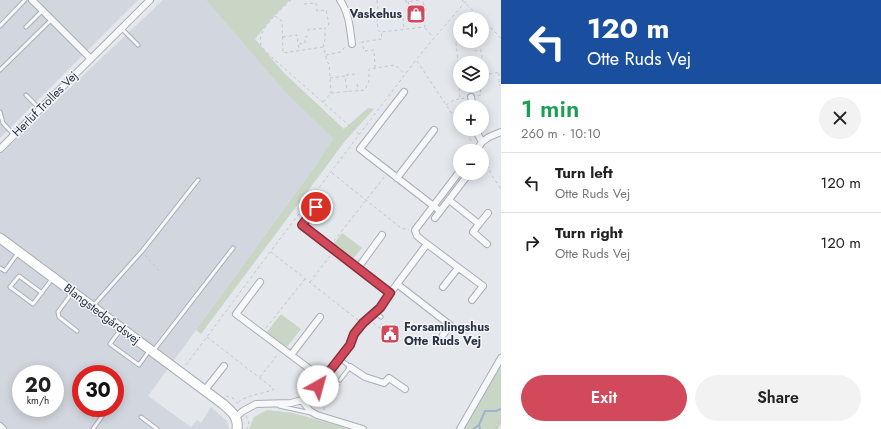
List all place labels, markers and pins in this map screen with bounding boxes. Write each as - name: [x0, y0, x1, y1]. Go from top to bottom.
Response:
- shop icon: Vaskehus: [405, 3, 427, 25]
- place label: Vaskehus: [349, 5, 403, 23]
- pin: [299, 190, 333, 224]
- place label: Forsamlingshus Otte Ruds Vej: [404, 318, 490, 350]
- public building icon: Forsamlingshus Otte Ruds Vej: [379, 323, 401, 345]

